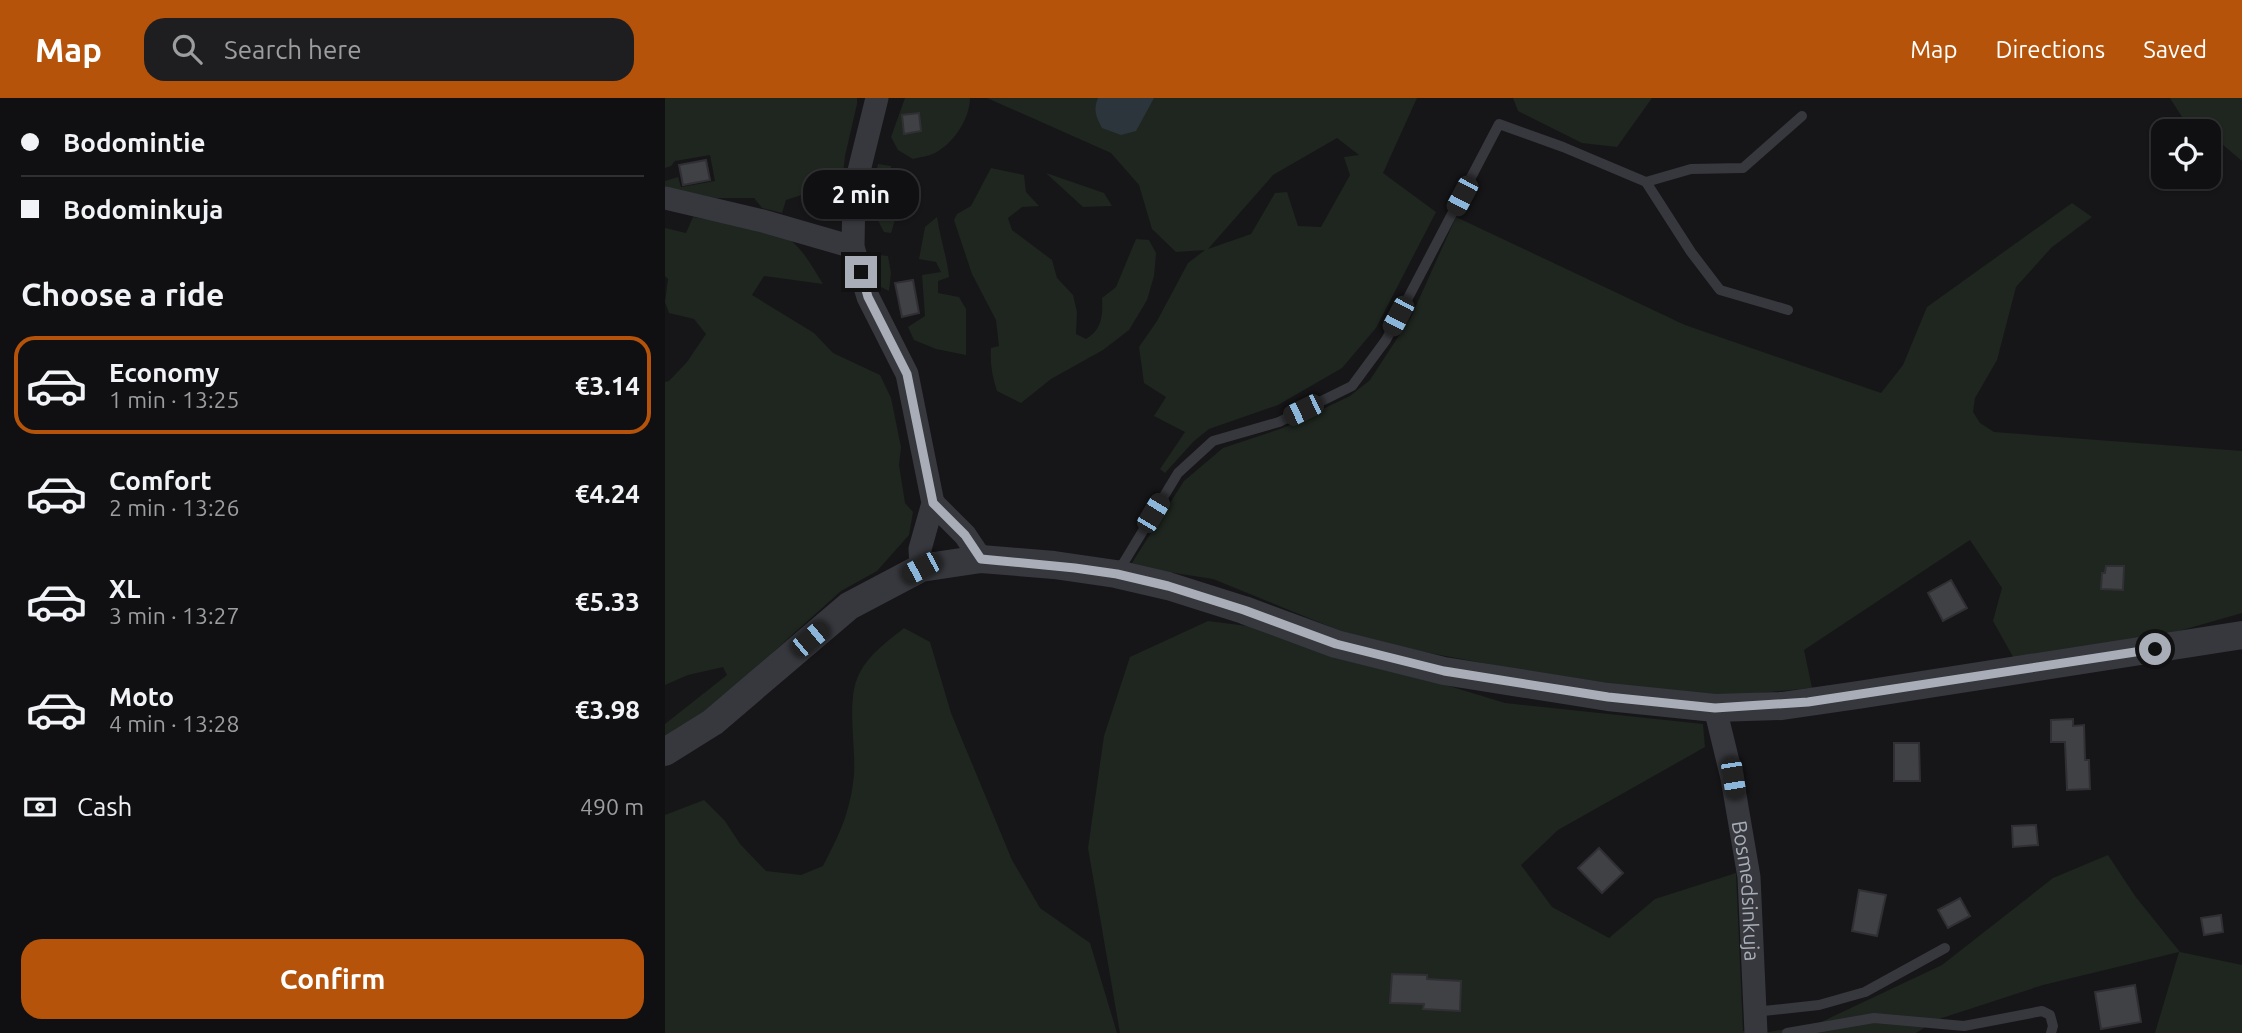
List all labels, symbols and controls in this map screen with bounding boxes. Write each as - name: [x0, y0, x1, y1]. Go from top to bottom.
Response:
- search box: [144, 18, 634, 81]
- icon: search: [168, 30, 206, 68]
- text: Map: [35, 31, 102, 68]
- text: Search here: [224, 35, 362, 64]
- text: Map: [1910, 36, 1957, 63]
- text: Directions: [1995, 36, 2105, 63]
- text: Saved: [2143, 36, 2207, 63]
- map controls: [2151, 119, 2221, 189]
- button: locate: [2151, 119, 2221, 189]
- text: Bodomintie: [63, 128, 205, 157]
- callout: 2 min: [803, 170, 919, 220]
- car: [1443, 173, 1482, 219]
- text: 2 min: [832, 182, 890, 207]
- text: Bodominkuja: [63, 195, 223, 224]
- route end: [845, 256, 877, 288]
- text: Choose a ride: [21, 276, 224, 312]
- car: [1379, 293, 1418, 339]
- icon: car: [25, 354, 88, 417]
- text: Economy: [109, 358, 219, 387]
- text: €3.14: [575, 371, 640, 400]
- text: 1 min · 13:25: [109, 387, 240, 412]
- car: [1280, 391, 1327, 429]
- icon: car: [25, 462, 88, 525]
- text: Comfort: [109, 466, 212, 495]
- text: €4.24: [575, 479, 640, 508]
- car: [1134, 490, 1173, 536]
- text: 2 min · 13:26: [109, 495, 240, 520]
- car: [898, 549, 945, 587]
- icon: car: [25, 570, 88, 633]
- text: XL: [109, 574, 140, 603]
- text: €5.33: [575, 587, 640, 616]
- text: 3 min · 13:27: [109, 603, 240, 628]
- car: [788, 617, 833, 661]
- route start: [2139, 633, 2171, 665]
- icon: car: [25, 678, 88, 741]
- text: Moto: [109, 682, 174, 711]
- text: €3.98: [575, 695, 640, 724]
- text: 4 min · 13:28: [109, 711, 240, 736]
- car: [1720, 756, 1747, 800]
- icon: cash: [21, 788, 59, 826]
- text: Cash: [77, 792, 132, 821]
- text: 490 m: [580, 794, 644, 819]
- street label: Bosmedsinkuja: [1727, 819, 1765, 962]
- button: Confirm: [21, 939, 644, 1019]

